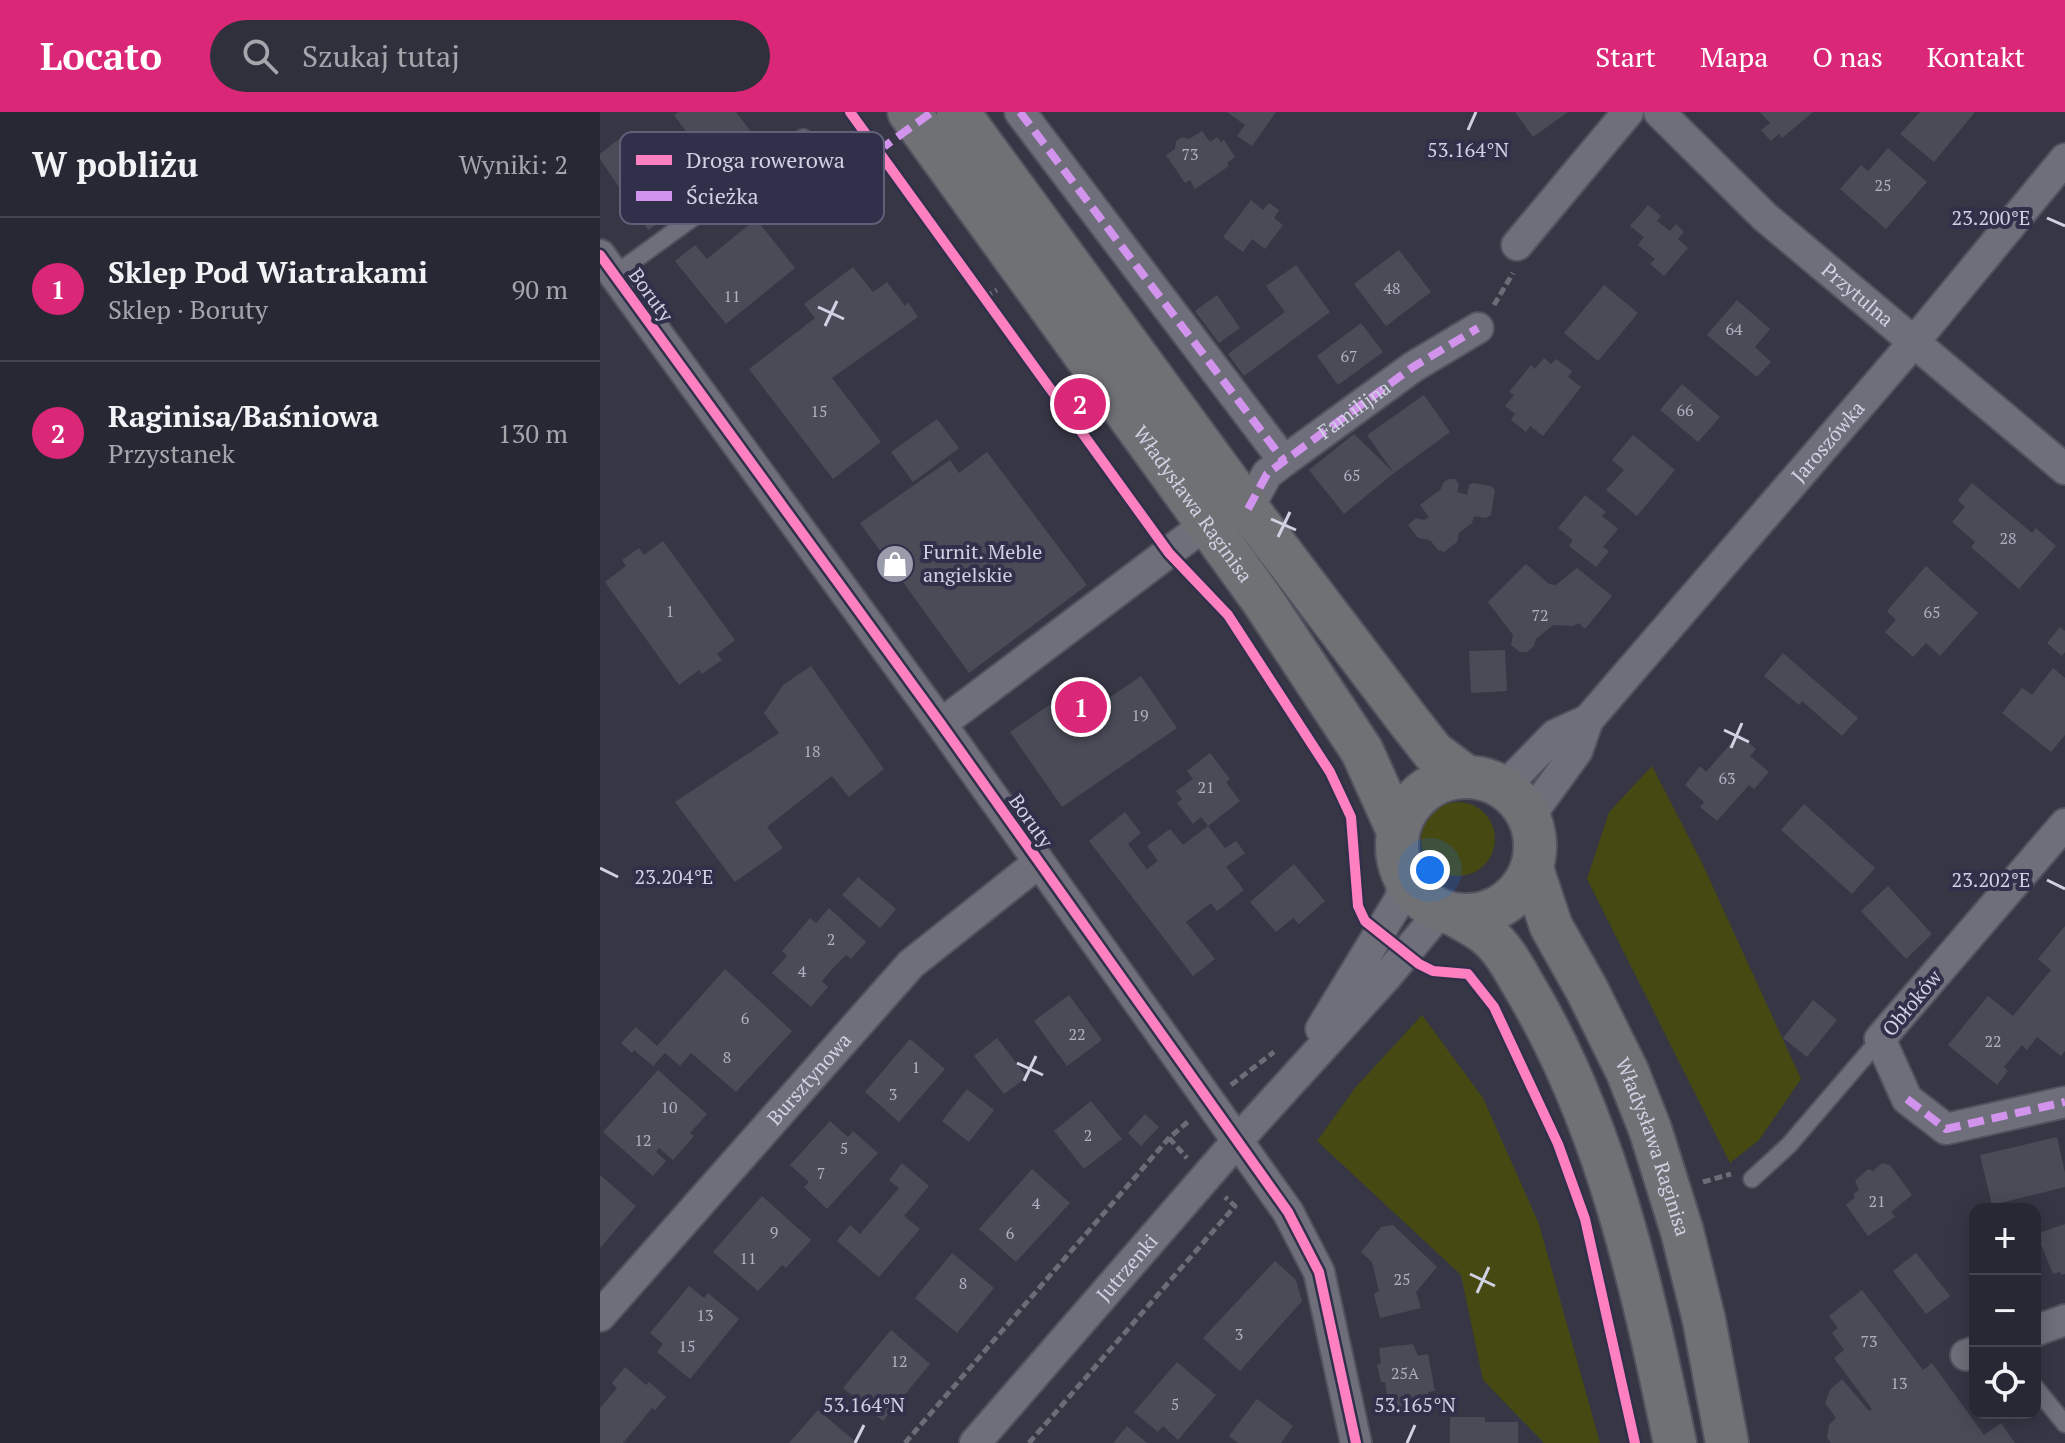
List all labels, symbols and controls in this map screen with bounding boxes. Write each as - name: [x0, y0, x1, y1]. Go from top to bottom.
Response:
- search box: [210, 20, 770, 92]
- text: Locato: [40, 31, 162, 81]
- icon: search: [238, 34, 282, 78]
- text: Szukaj tutaj: [302, 36, 460, 76]
- text: Start: [1595, 38, 1656, 75]
- text: Mapa: [1700, 38, 1768, 75]
- text: O nas: [1812, 38, 1883, 75]
- text: Kontakt: [1927, 38, 2025, 75]
- legend: [620, 132, 884, 224]
- text: 53.164°N: [1427, 136, 1509, 163]
- text: W pobliżu: [32, 142, 198, 187]
- house number: 73: [1181, 143, 1199, 165]
- text: Droga rowerowa: [686, 145, 845, 174]
- text: Wyniki: 2: [459, 147, 568, 181]
- house number: 25: [1874, 174, 1892, 196]
- text: Ścieżka: [686, 181, 759, 210]
- text: 23.200°E: [1952, 204, 2031, 231]
- text: Sklep Pod Wiatrakami: [108, 252, 428, 292]
- street label: Przytulna: [1816, 256, 1899, 332]
- street label: Boruty: [623, 262, 680, 328]
- text: 1: [51, 272, 65, 306]
- text: 90 m: [512, 272, 568, 306]
- house number: 48: [1383, 277, 1401, 299]
- house number: 11: [723, 285, 741, 307]
- text: Sklep · Boruty: [108, 292, 268, 326]
- house number: 64: [1725, 318, 1743, 340]
- house number: 67: [1340, 345, 1358, 367]
- pin: 2: [1054, 374, 1106, 434]
- street label: Familijna: [1312, 374, 1396, 445]
- street label: Jaroszówka: [1785, 395, 1870, 488]
- text: Raginisa/Baśniowa: [108, 396, 379, 436]
- house number: 66: [1676, 399, 1694, 421]
- house number: 15: [810, 400, 828, 422]
- text: 2: [51, 416, 65, 450]
- text: 130 m: [498, 416, 568, 450]
- street label: Władysława Raginisa: [1127, 420, 1259, 588]
- text: Przystanek: [108, 436, 235, 470]
- house number: 65: [1343, 464, 1361, 486]
- house number: 28: [1999, 527, 2017, 549]
- place label: Furnit. Meble angielskie: [923, 538, 1042, 588]
- shop icon: Furnit. Meble angielskie: [874, 543, 916, 585]
- house number: 1: [666, 600, 674, 622]
- house number: 65: [1923, 601, 1941, 623]
- house number: 72: [1531, 604, 1549, 626]
- pin: 1: [1055, 677, 1107, 737]
- house number: 19: [1131, 704, 1149, 726]
- house number: 18: [803, 740, 821, 762]
- house number: 63: [1718, 767, 1736, 789]
- house number: 21: [1197, 776, 1215, 798]
- street label: Boruty: [1003, 788, 1060, 854]
- your location: [1410, 850, 1450, 890]
- text: 23.204°E: [635, 863, 714, 890]
- text: 23.202°E: [1952, 866, 2031, 893]
- house number: 2: [827, 928, 835, 950]
- house number: 4: [798, 960, 807, 982]
- street label: Obłoków: [1876, 964, 1948, 1042]
- house number: 6: [741, 1007, 750, 1029]
- house number: 22: [1068, 1023, 1086, 1045]
- street label: Bursztynowa: [761, 1027, 857, 1131]
- house number: 22: [1984, 1030, 2002, 1052]
- house number: 8: [723, 1046, 731, 1068]
- street label: Władysława Raginisa: [1609, 1053, 1697, 1239]
- house number: 1: [912, 1056, 920, 1078]
- house number: 3: [889, 1083, 897, 1105]
- house number: 10: [660, 1096, 678, 1118]
- house number: 2: [1084, 1124, 1092, 1146]
- house number: 12: [634, 1129, 652, 1151]
- house number: 5: [840, 1137, 848, 1159]
- house number: 7: [817, 1162, 825, 1184]
- house number: 21: [1868, 1190, 1886, 1212]
- house number: 4: [1032, 1192, 1041, 1214]
- map controls: [1969, 1203, 2041, 1419]
- button: +: [1969, 1203, 2041, 1275]
- house number: 9: [770, 1221, 778, 1243]
- house number: 6: [1006, 1222, 1015, 1244]
- street label: Jutrzenki: [1090, 1228, 1164, 1307]
- house number: 11: [739, 1247, 757, 1269]
- house number: 25: [1393, 1268, 1411, 1290]
- house number: 8: [959, 1272, 967, 1294]
- button: −: [1969, 1275, 2041, 1347]
- house number: 13: [696, 1304, 714, 1326]
- house number: 3: [1235, 1323, 1243, 1345]
- house number: 73: [1860, 1330, 1878, 1352]
- house number: 15: [678, 1335, 696, 1357]
- button: locate: [1969, 1347, 2041, 1419]
- house number: 12: [890, 1350, 908, 1372]
- house number: 25A: [1391, 1362, 1419, 1384]
- house number: 13: [1890, 1372, 1908, 1394]
- text: 53.164°N: [823, 1391, 905, 1418]
- text: 53.165°N: [1374, 1391, 1456, 1418]
- house number: 5: [1171, 1393, 1179, 1415]

